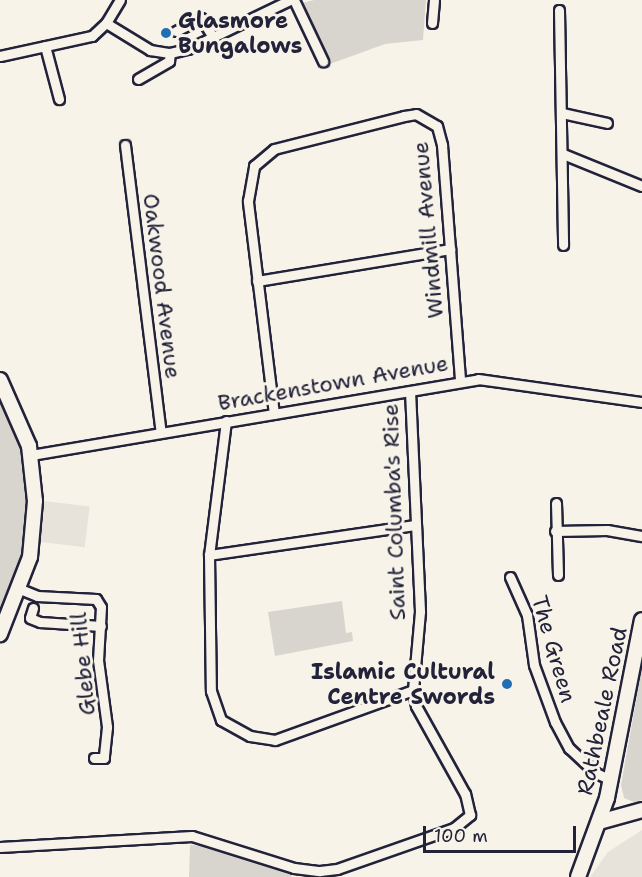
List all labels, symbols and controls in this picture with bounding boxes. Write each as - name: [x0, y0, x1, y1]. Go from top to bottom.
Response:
- place label: Glasmore Bungalows: [178, 7, 302, 58]
- marker: Glasmore Bungalows: [159, 26, 173, 40]
- street label: Windmill Avenue: [407, 140, 449, 320]
- street label: Oakwood Avenue: [138, 192, 186, 380]
- street label: Brackenstown Avenue: [216, 350, 450, 416]
- street label: Saint Columba's Rise: [377, 403, 411, 621]
- street label: The Green: [526, 593, 582, 705]
- street label: Glebe Hill: [65, 611, 101, 717]
- street label: Rathbeale Road: [571, 624, 633, 798]
- place label: Islamic Cultural Centre Swords: [311, 658, 495, 710]
- marker: Islamic Cultural Centre Swords: [500, 677, 514, 691]
- scale bar: [426, 814, 579, 852]
- text: 100 m: [434, 824, 488, 848]

